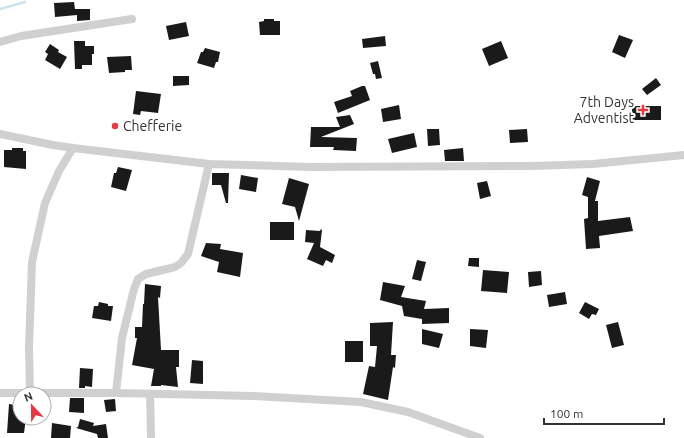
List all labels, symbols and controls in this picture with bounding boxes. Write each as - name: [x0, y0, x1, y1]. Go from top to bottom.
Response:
- place label: 7th Days Adventist: [574, 94, 634, 126]
- marker: 7th Days Adventist: [637, 104, 649, 116]
- place label: Chefferie: [123, 118, 182, 134]
- marker: Chefferie: [110, 121, 120, 131]
- north arrow: [12, 386, 52, 426]
- text: N: [22, 390, 34, 404]
- scale bar: [544, 400, 664, 426]
- text: 100 m: [550, 407, 583, 420]

